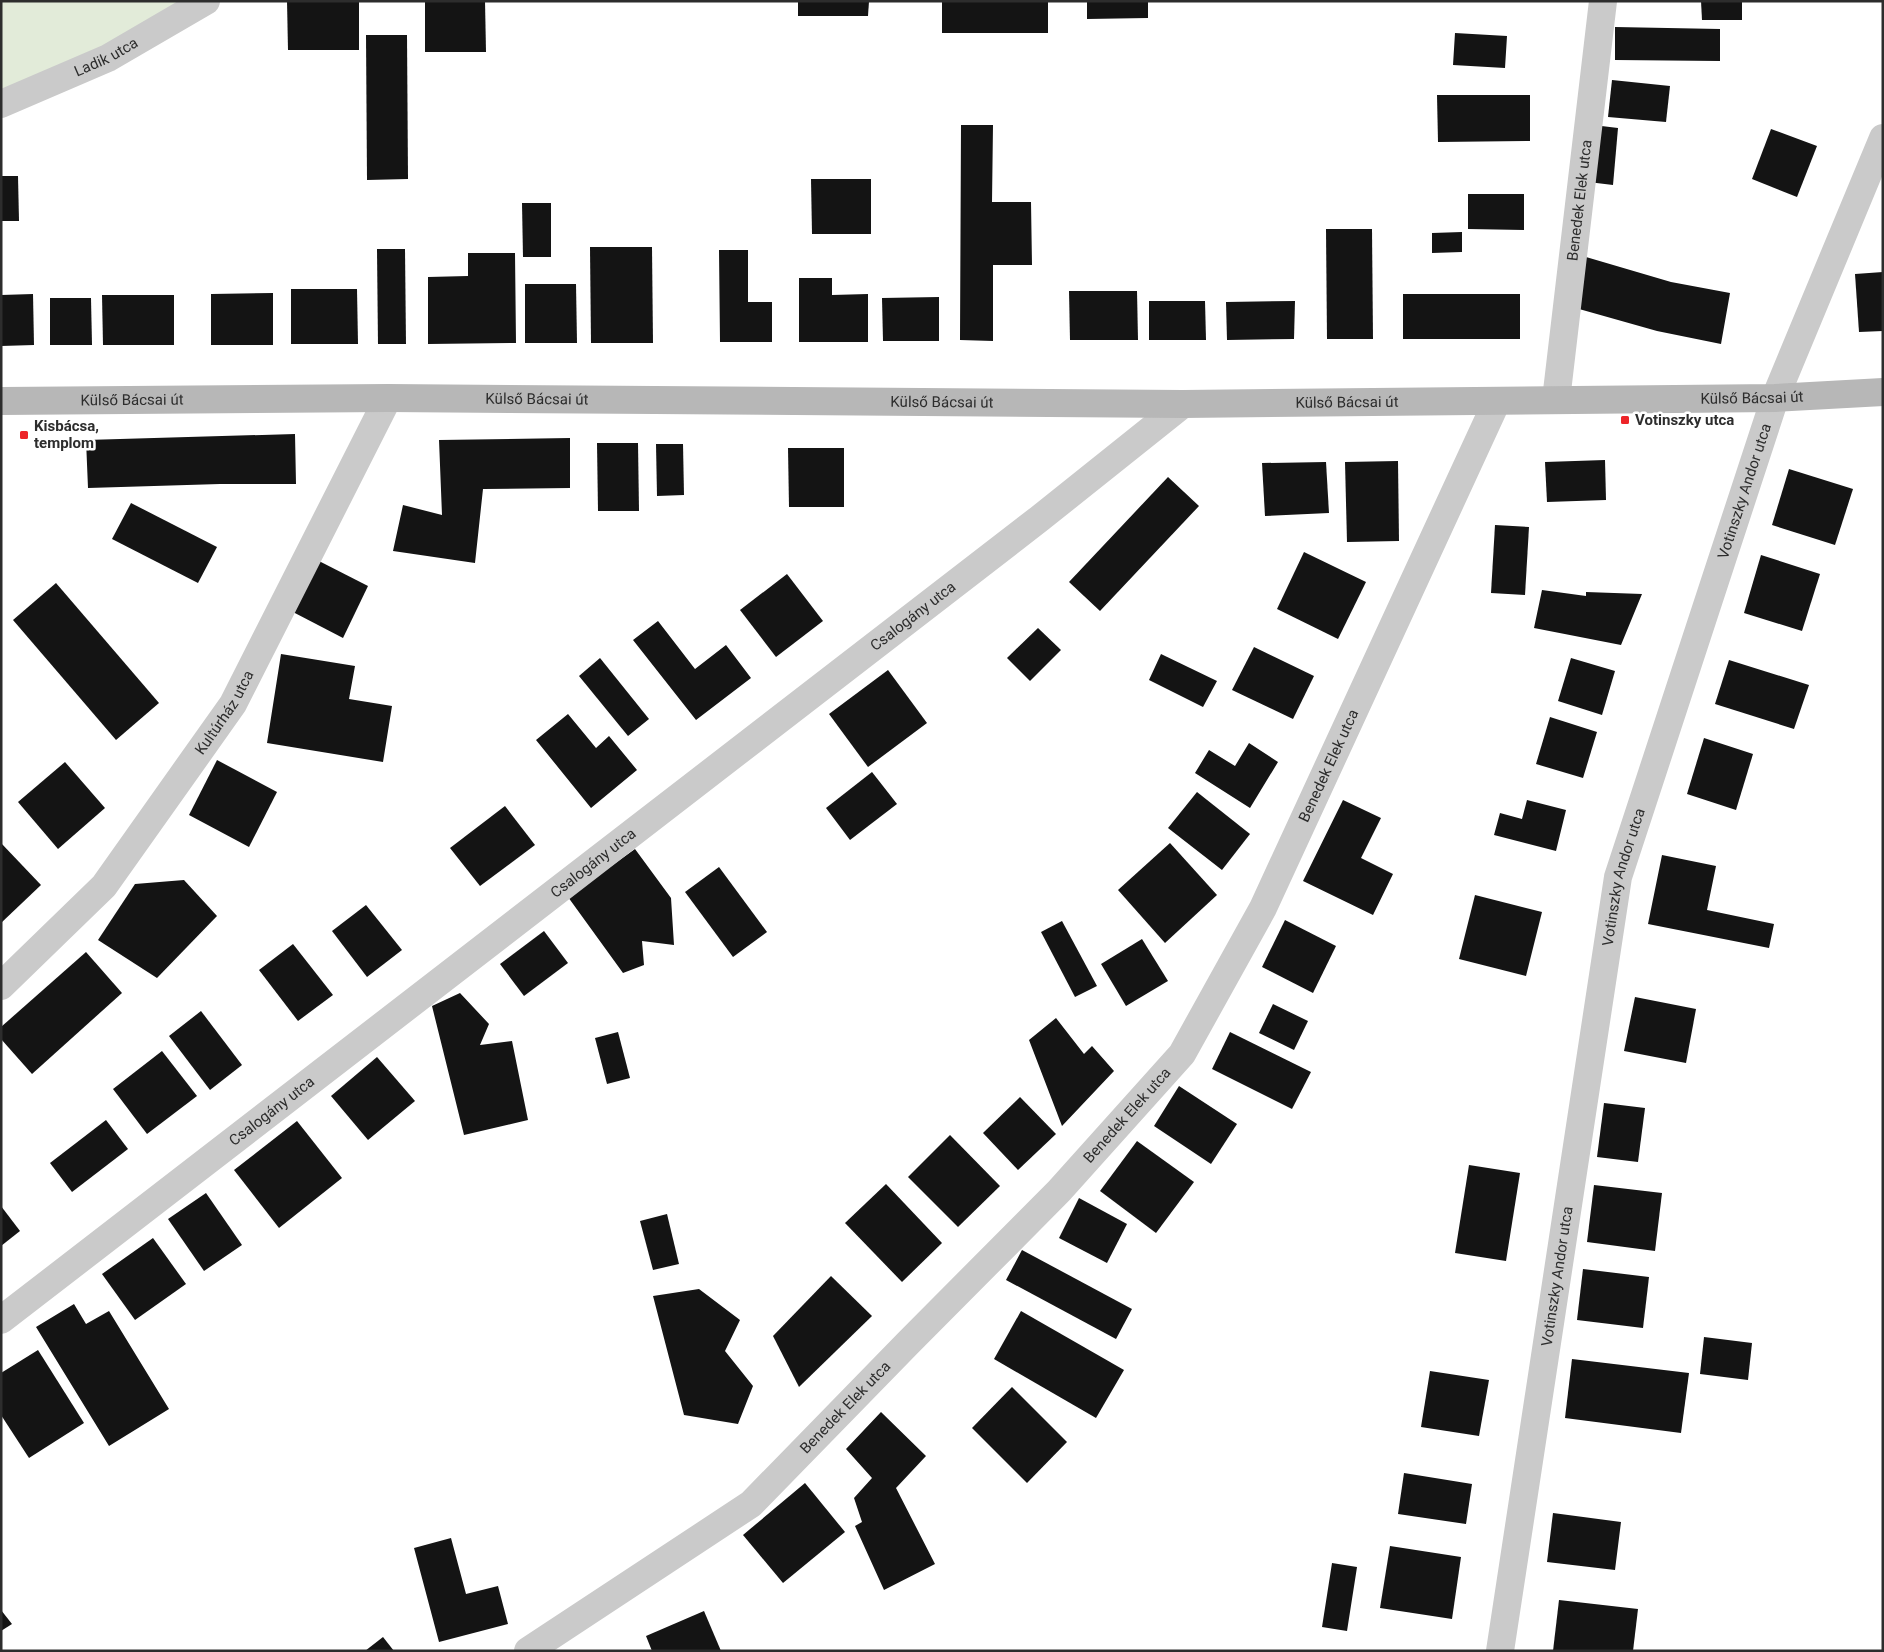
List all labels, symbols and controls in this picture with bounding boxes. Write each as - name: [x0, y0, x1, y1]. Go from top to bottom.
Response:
- street label: Ladik utca: [71, 34, 141, 80]
- street label: Benedek Elek utca: [1563, 139, 1596, 262]
- street label: Külső Bácsai út: [1700, 387, 1804, 408]
- street label: Külső Bácsai út: [485, 390, 589, 409]
- street label: Külső Bácsai út: [80, 391, 184, 409]
- street label: Külső Bácsai út: [890, 393, 994, 412]
- street label: Külső Bácsai út: [1295, 393, 1399, 412]
- place label: Votinszky utca: [1635, 411, 1734, 429]
- marker: Votinszky utca: [1619, 414, 1631, 426]
- place label: Kisbácsa, templom: [34, 417, 99, 452]
- street label: Votinszky Andor utca: [1714, 421, 1775, 561]
- marker: Kisbácsa, templom: [18, 429, 30, 441]
- street label: Csalogány utca: [867, 578, 959, 655]
- street label: Kultúrház utca: [191, 667, 258, 758]
- street label: Benedek Elek utca: [1295, 707, 1362, 825]
- street label: Votinszky Andor utca: [1599, 806, 1649, 947]
- street label: Csalogány utca: [547, 824, 639, 902]
- street label: Benedek Elek utca: [1080, 1064, 1174, 1167]
- street label: Csalogány utca: [226, 1073, 318, 1150]
- street label: Votinszky Andor utca: [1538, 1205, 1577, 1348]
- street label: Benedek Elek utca: [796, 1357, 894, 1457]

